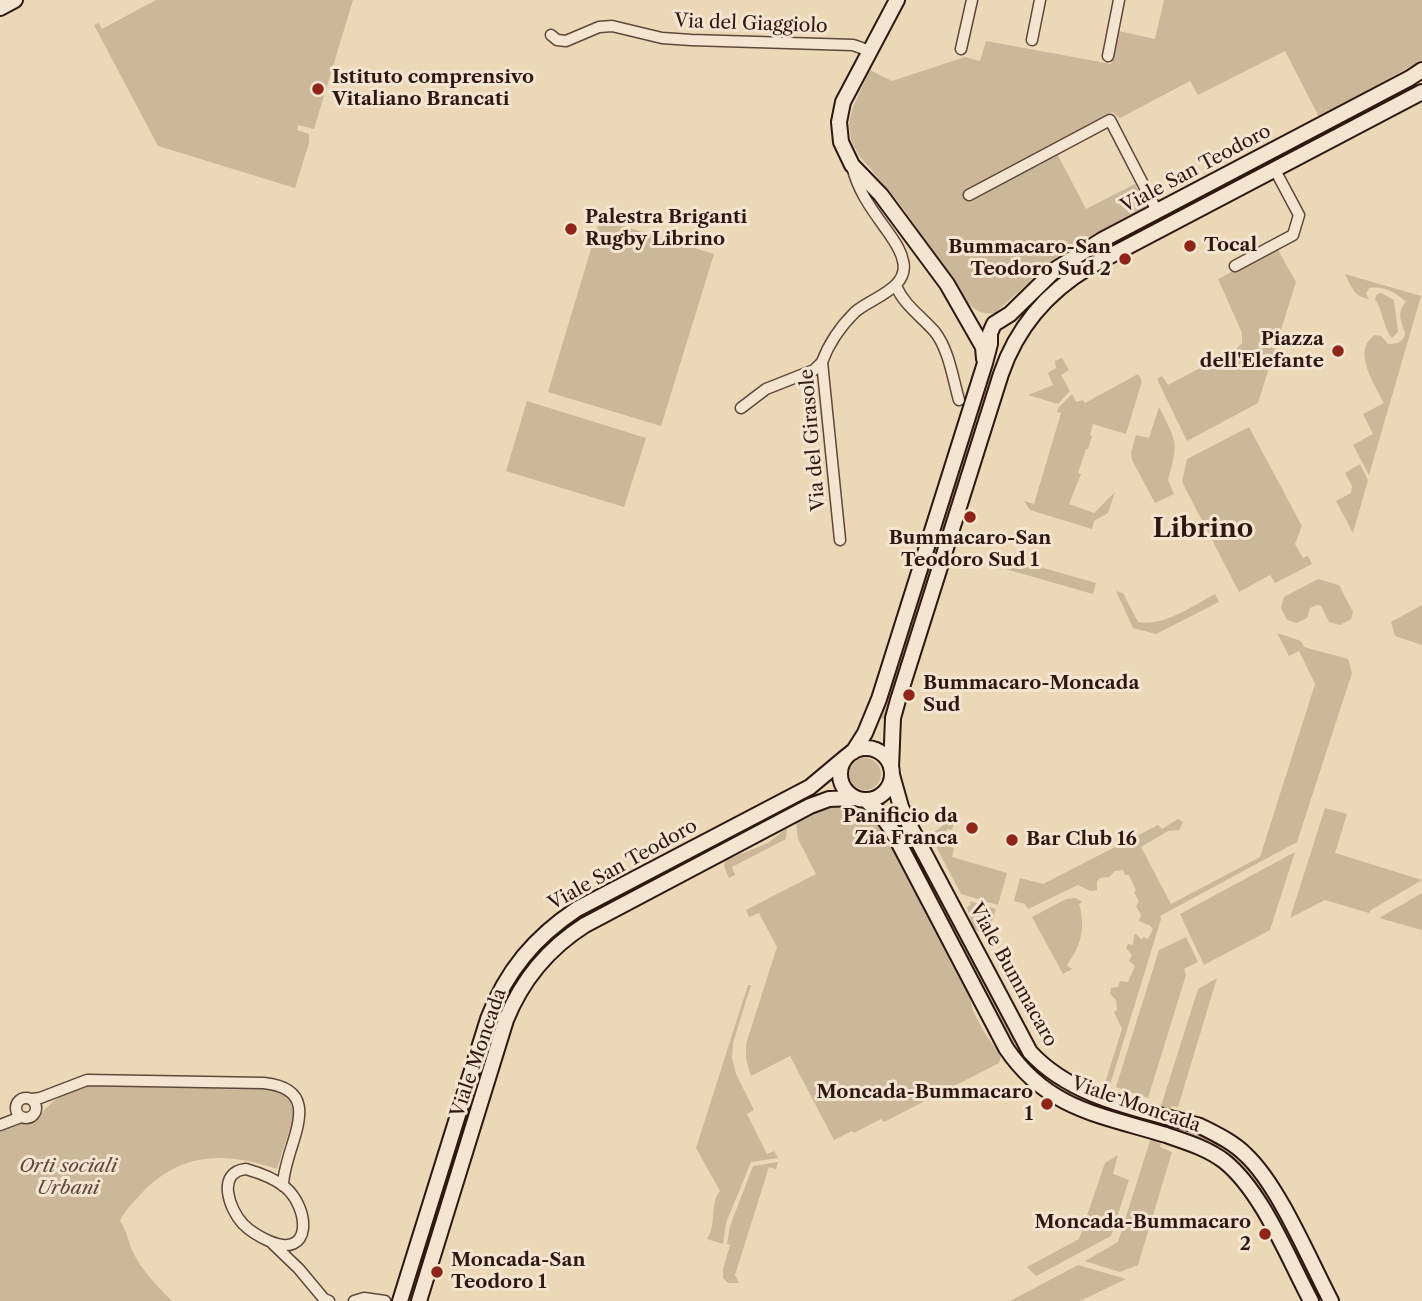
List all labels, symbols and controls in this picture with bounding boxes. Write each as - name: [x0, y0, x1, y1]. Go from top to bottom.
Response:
- street label: Via del Giaggiolo: [674, 10, 828, 38]
- place label: Istituto comprensivo Vitaliano Brancati: [332, 67, 534, 111]
- marker: Istituto comprensivo Vitaliano Brancati: [310, 81, 326, 97]
- street label: Viale San Teodoro: [1117, 120, 1275, 218]
- place label: Palestra Briganti Rugby Librino: [585, 207, 747, 251]
- marker: Palestra Briganti Rugby Librino: [563, 221, 579, 237]
- place label: Tocal: [1204, 235, 1257, 257]
- place label: Bummacaro-San Teodoro Sud 2: [948, 237, 1111, 281]
- marker: Tocal: [1182, 238, 1198, 254]
- marker: Bummacaro-San Teodoro Sud 2: [1117, 251, 1133, 267]
- place label: Piazza dell'Elefante: [1200, 329, 1324, 373]
- marker: Piazza dell'Elefante: [1330, 343, 1346, 359]
- street label: Via del Girasole: [795, 368, 831, 512]
- marker: Bummacaro-San Teodoro Sud 1: [962, 509, 978, 525]
- district label: Librino: [1153, 513, 1253, 545]
- place label: Bummacaro-San Teodoro Sud 1: [889, 528, 1051, 572]
- place label: Bummacaro-Moncada Sud: [923, 673, 1139, 717]
- marker: Bummacaro-Moncada Sud: [901, 687, 917, 703]
- place label: Panificio da Zia Franca: [843, 806, 958, 850]
- street label: Viale San Teodoro: [545, 815, 701, 915]
- marker: Panificio da Zia Franca: [964, 820, 980, 836]
- place label: Bar Club 16: [1026, 829, 1137, 851]
- marker: Bar Club 16: [1004, 832, 1020, 848]
- street label: Viale Bummacaro: [964, 899, 1062, 1051]
- street label: Viale Moncada: [446, 986, 512, 1120]
- street label: Viale Moncada: [1069, 1072, 1203, 1138]
- place label: Moncada-Bummacaro 1: [817, 1082, 1033, 1126]
- marker: Moncada-Bummacaro 1: [1039, 1096, 1055, 1112]
- park label: Orti sociali Urbani: [19, 1156, 117, 1200]
- place label: Moncada-Bummacaro 2: [1035, 1212, 1251, 1256]
- marker: Moncada-Bummacaro 2: [1257, 1226, 1273, 1242]
- place label: Moncada-San Teodoro 1: [451, 1250, 585, 1294]
- marker: Moncada-San Teodoro 1: [429, 1264, 445, 1280]

